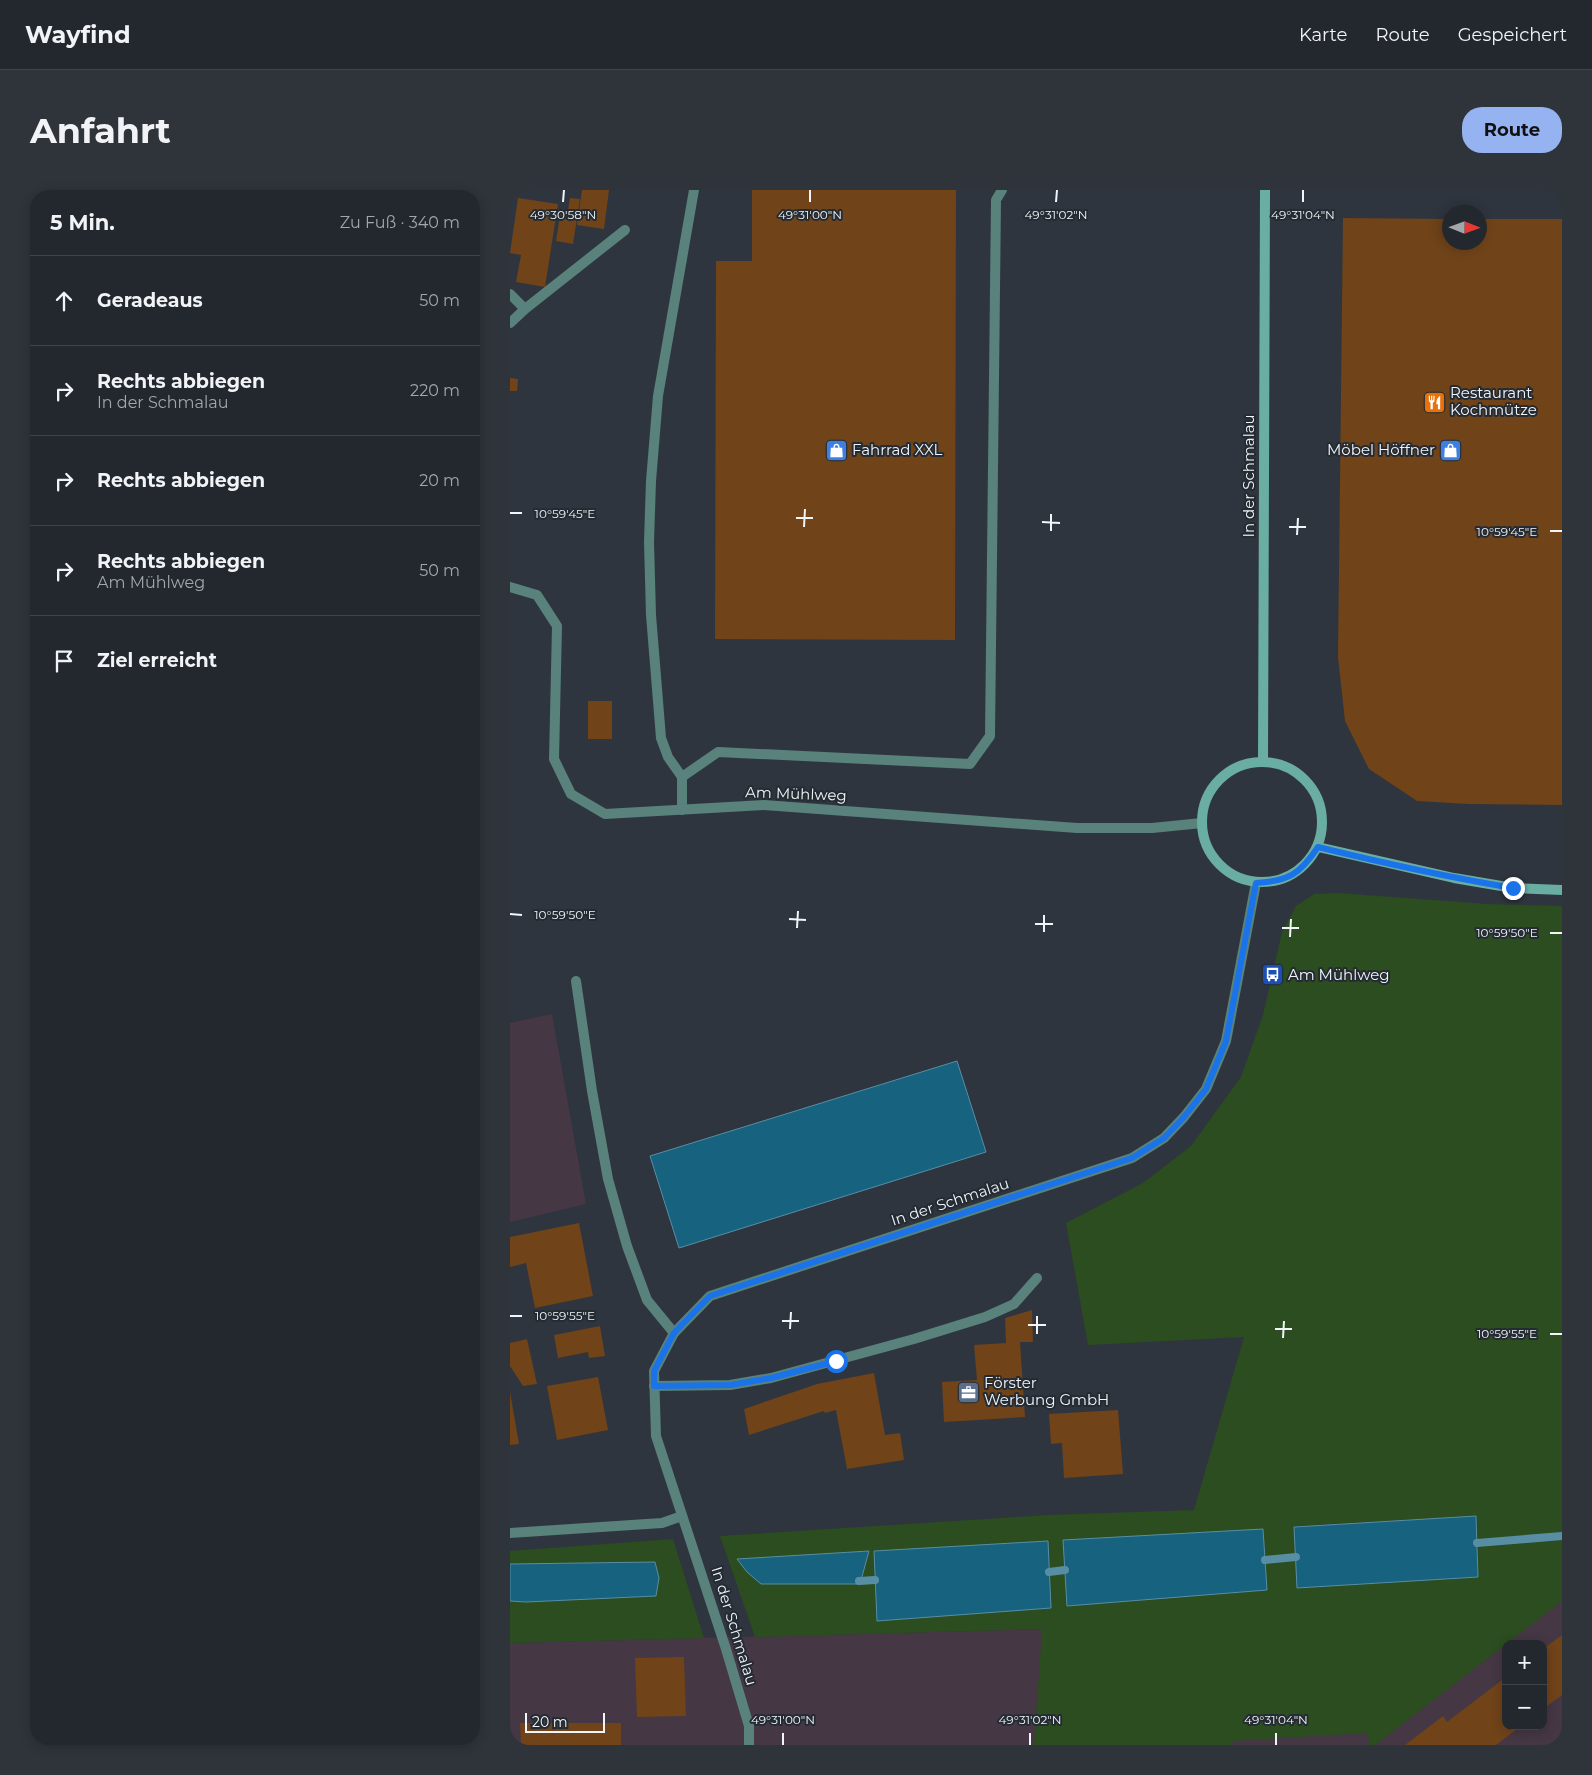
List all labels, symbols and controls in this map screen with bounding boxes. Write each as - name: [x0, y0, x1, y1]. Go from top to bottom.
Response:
- text: Wayfind: [25, 20, 131, 49]
- text: Karte: [1299, 24, 1347, 46]
- text: Route: [1375, 24, 1430, 46]
- text: Gespeichert: [1458, 24, 1567, 46]
- button: Route: [1462, 107, 1562, 153]
- text: Anfahrt: [30, 109, 171, 152]
- north arrow: [1442, 205, 1487, 250]
- text: 49°30'58"N: [530, 207, 596, 222]
- text: 49°31'00"N: [778, 207, 842, 222]
- text: 49°31'02"N: [1024, 207, 1088, 222]
- text: 49°31'04"N: [1271, 207, 1335, 222]
- text: 5 Min.: [50, 210, 115, 235]
- text: Zu Fuß · 340 m: [340, 213, 460, 232]
- icon: ahead: [50, 287, 78, 315]
- text: Geradeaus: [97, 289, 203, 312]
- text: 50 m: [419, 291, 460, 310]
- text: Rechts abbiegen: [97, 370, 265, 393]
- icon: right: [50, 377, 78, 405]
- text: 220 m: [410, 381, 460, 400]
- place label: Restaurant Kochmütze: [1450, 383, 1537, 419]
- restaurant icon: Restaurant Kochmütze: [1422, 390, 1446, 414]
- text: In der Schmalau: [97, 393, 228, 412]
- street label: In der Schmalau: [1239, 414, 1258, 538]
- shop icon: Fahrrad XXL: [824, 438, 848, 462]
- shop icon: Möbel Höffner: [1439, 438, 1463, 462]
- place label: Fahrrad XXL: [852, 440, 942, 459]
- place label: Möbel Höffner: [1327, 440, 1435, 459]
- icon: right: [50, 467, 78, 495]
- text: Rechts abbiegen: [97, 469, 265, 492]
- text: 20 m: [419, 471, 460, 490]
- text: 10°59'45"E: [535, 506, 595, 521]
- text: 10°59'45"E: [1477, 524, 1537, 539]
- text: Rechts abbiegen: [97, 550, 265, 573]
- icon: right: [50, 557, 78, 585]
- text: 50 m: [419, 561, 460, 580]
- text: Am Mühlweg: [97, 573, 205, 592]
- icon: arrive: [50, 647, 78, 675]
- text: Ziel erreicht: [97, 649, 217, 672]
- street label: Am Mühlweg: [745, 782, 847, 805]
- route end: [1502, 877, 1525, 900]
- text: 10°59'50"E: [534, 907, 596, 922]
- text: 10°59'50"E: [1476, 925, 1538, 940]
- bus stop icon: Am Mühlweg: [1260, 963, 1284, 987]
- place label: Am Mühlweg: [1288, 965, 1389, 984]
- street label: In der Schmalau: [888, 1173, 1011, 1230]
- text: 10°59'55"E: [535, 1308, 595, 1323]
- text: 10°59'55"E: [1477, 1326, 1537, 1341]
- route start: [825, 1350, 848, 1373]
- place label: Förster Werbung GmbH: [984, 1373, 1109, 1409]
- office icon: Förster Werbung GmbH: [956, 1380, 980, 1404]
- street label: In der Schmalau: [707, 1564, 762, 1688]
- map controls: [1502, 1640, 1547, 1730]
- button: +: [1502, 1640, 1547, 1685]
- button: −: [1502, 1685, 1547, 1730]
- scale bar: [525, 1710, 605, 1733]
- text: 49°31'00"N: [751, 1712, 815, 1727]
- text: 49°31'02"N: [998, 1712, 1062, 1727]
- text: 49°31'04"N: [1244, 1712, 1308, 1727]
- text: 20 m: [532, 1713, 568, 1731]

